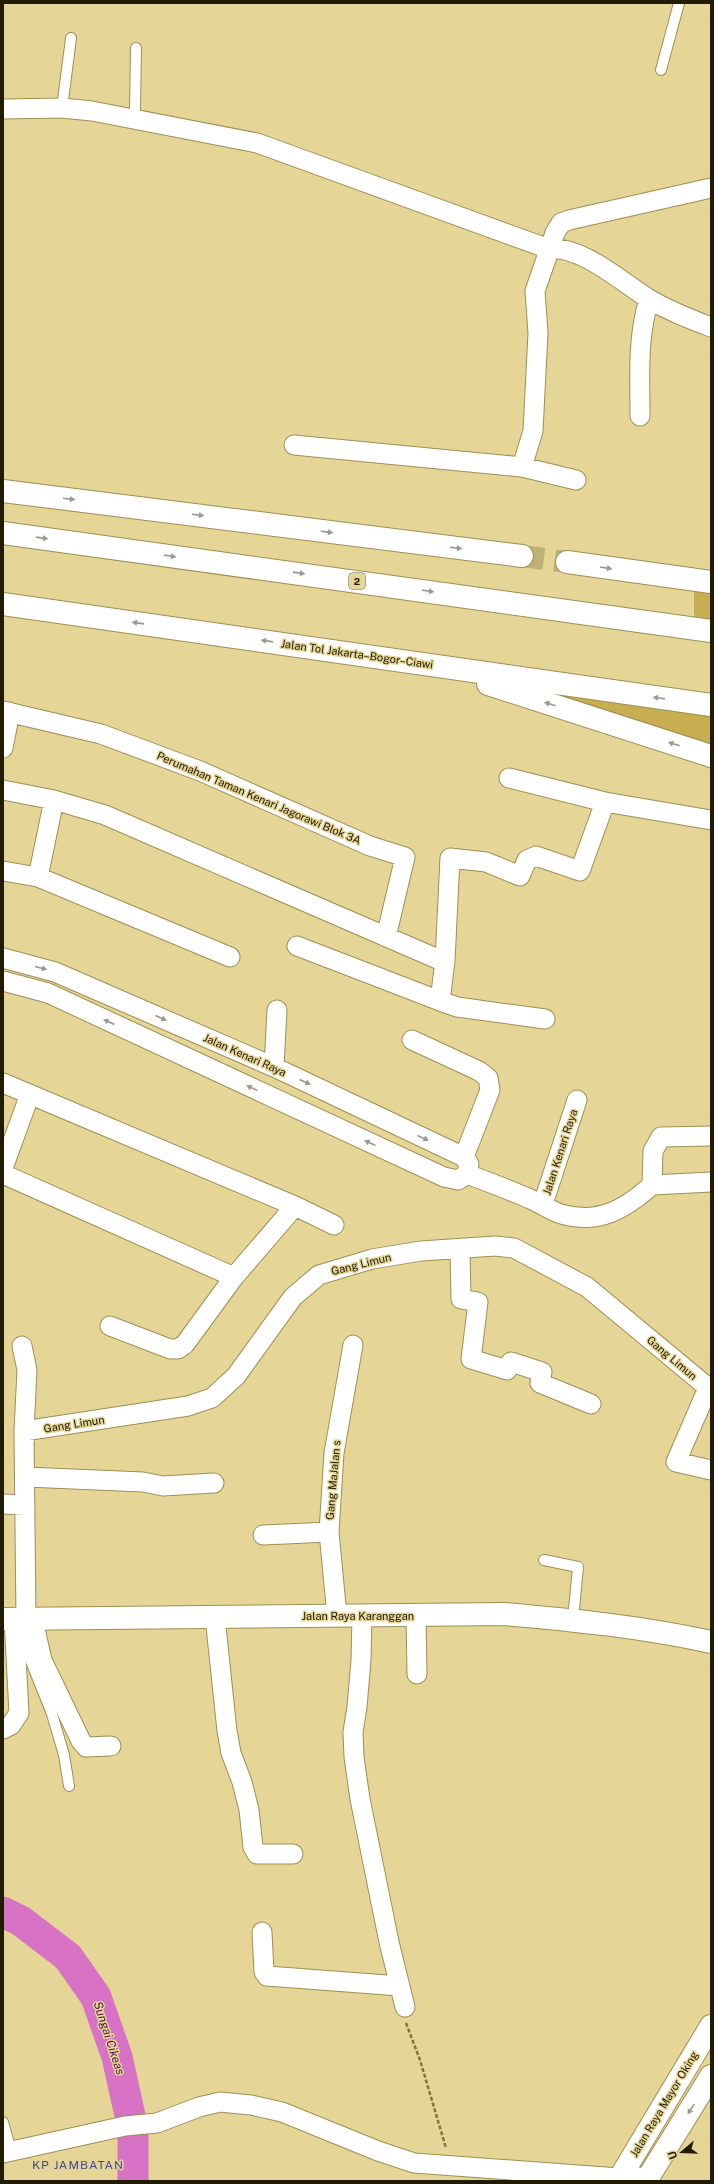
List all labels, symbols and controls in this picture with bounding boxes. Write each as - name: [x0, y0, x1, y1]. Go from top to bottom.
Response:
- one-way arrow: [63, 496, 76, 502]
- one-way arrow: [192, 512, 205, 519]
- one-way arrow: [321, 529, 334, 535]
- one-way arrow: [36, 535, 48, 541]
- one-way arrow: [450, 545, 462, 551]
- one-way arrow: [164, 553, 177, 559]
- one-way arrow: [600, 565, 612, 571]
- one-way arrow: [293, 570, 305, 576]
- road number: 2: [349, 573, 365, 589]
- one-way arrow: [422, 588, 434, 594]
- one-way arrow: [132, 620, 144, 626]
- street label: Jalan Tol Jakarta–Bogor–Ciawi: [280, 637, 434, 671]
- one-way arrow: [261, 638, 273, 644]
- one-way arrow: [652, 695, 665, 701]
- one-way arrow: [544, 701, 556, 707]
- one-way arrow: [668, 741, 680, 747]
- street label: Perumahan Taman Kenari Jagorawi Blok 3A: [155, 749, 363, 847]
- one-way arrow: [35, 965, 47, 971]
- one-way arrow: [155, 1015, 166, 1021]
- one-way arrow: [103, 1019, 115, 1025]
- street label: Jalan Kenari Raya: [202, 1031, 288, 1079]
- one-way arrow: [299, 1079, 311, 1085]
- one-way arrow: [247, 1085, 258, 1091]
- street label: Jalan Kenari Raya: [540, 1108, 580, 1196]
- one-way arrow: [417, 1135, 428, 1141]
- one-way arrow: [365, 1140, 376, 1146]
- street label: Gang Limun: [330, 1251, 392, 1277]
- street label: Gang Limun: [645, 1334, 699, 1382]
- street label: Gang Limun: [43, 1413, 105, 1435]
- street label: Gang MaJalan s: [324, 1439, 343, 1520]
- street label: Jalan Raya Karanggan: [302, 1610, 414, 1622]
- water label: Sungai Cikeas: [91, 2000, 128, 2077]
- street label: Jalan Raya Mayor Oking: [628, 2049, 700, 2159]
- one-way arrow: [687, 2103, 694, 2115]
- north arrow: [662, 2132, 702, 2172]
- text: U: [666, 2150, 680, 2161]
- district label: KP JAMBATAN: [32, 2158, 124, 2172]

